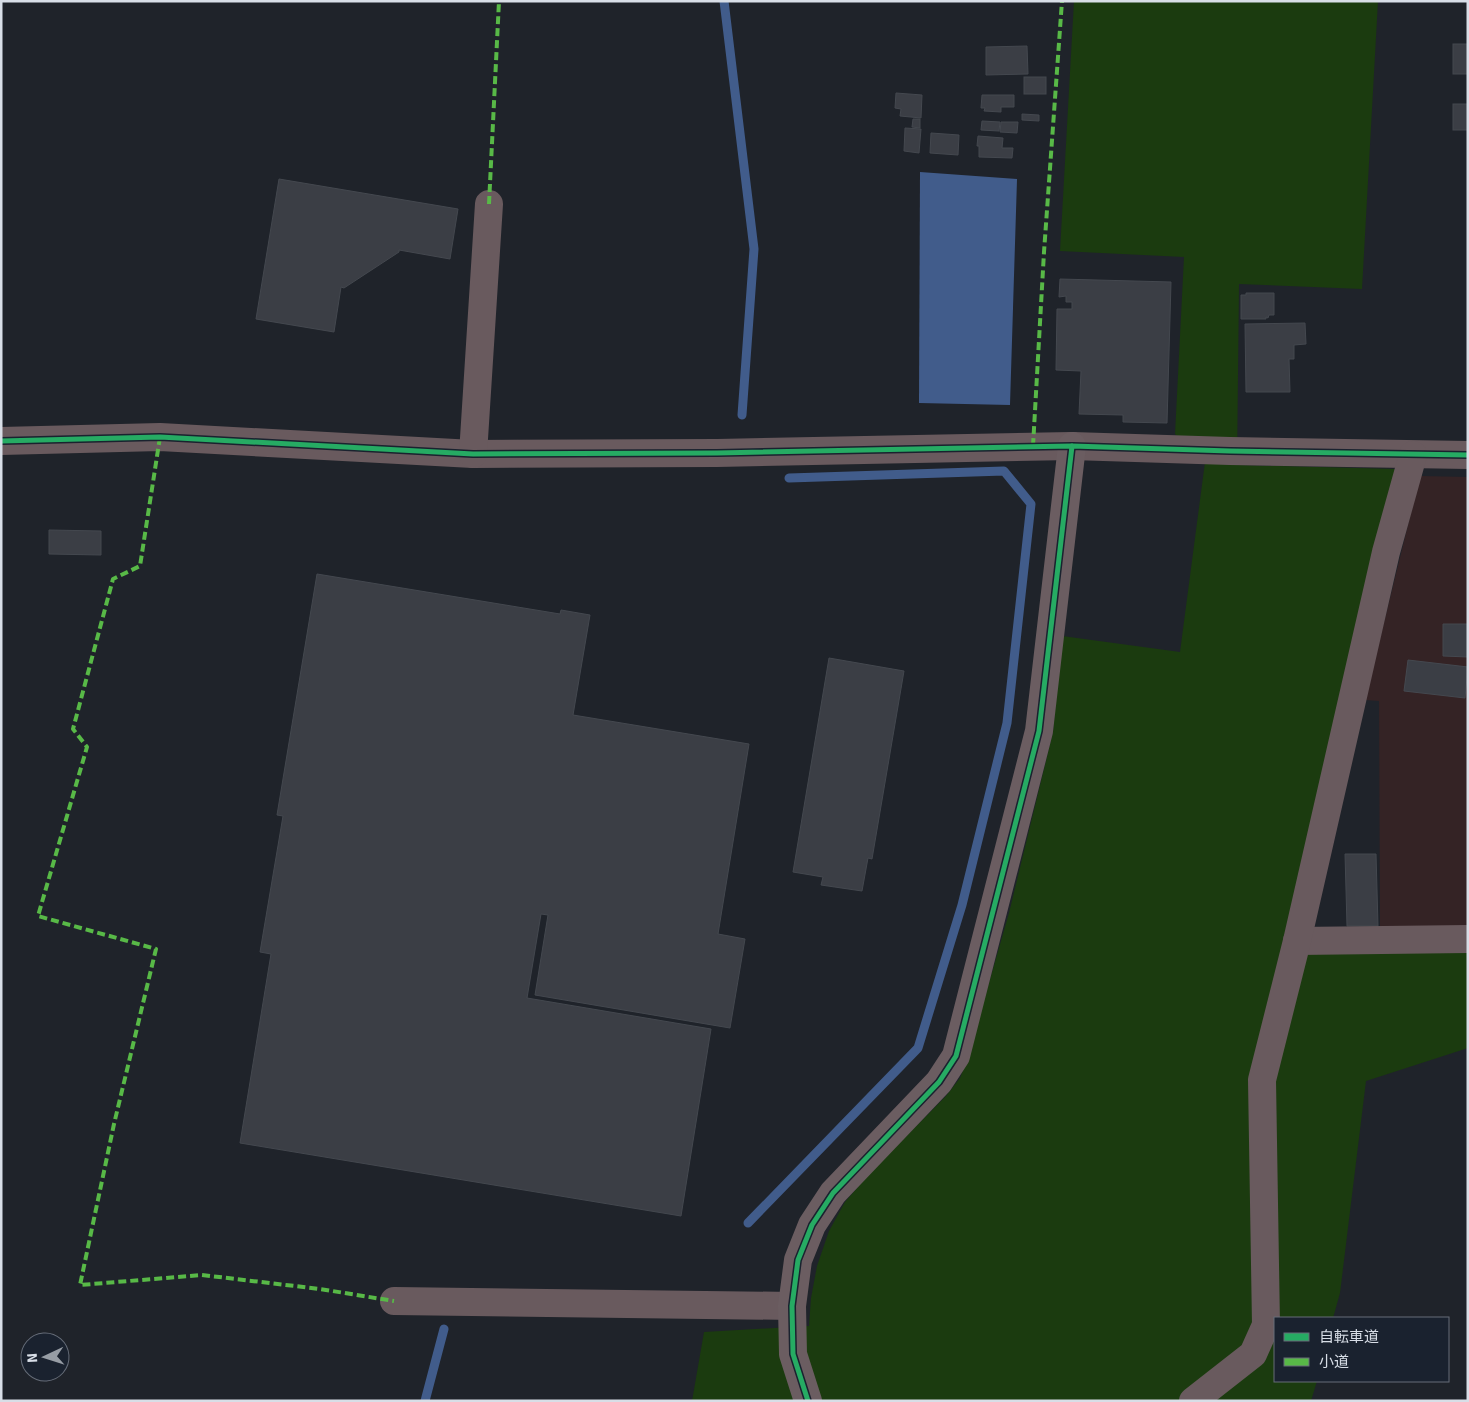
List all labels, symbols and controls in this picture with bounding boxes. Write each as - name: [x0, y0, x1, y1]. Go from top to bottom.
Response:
- legend: [1274, 1317, 1449, 1382]
- text: 自転車道: [1319, 1328, 1379, 1346]
- north arrow: [20, 1332, 70, 1382]
- text: N: [24, 1352, 41, 1363]
- text: 小道: [1319, 1353, 1349, 1371]

